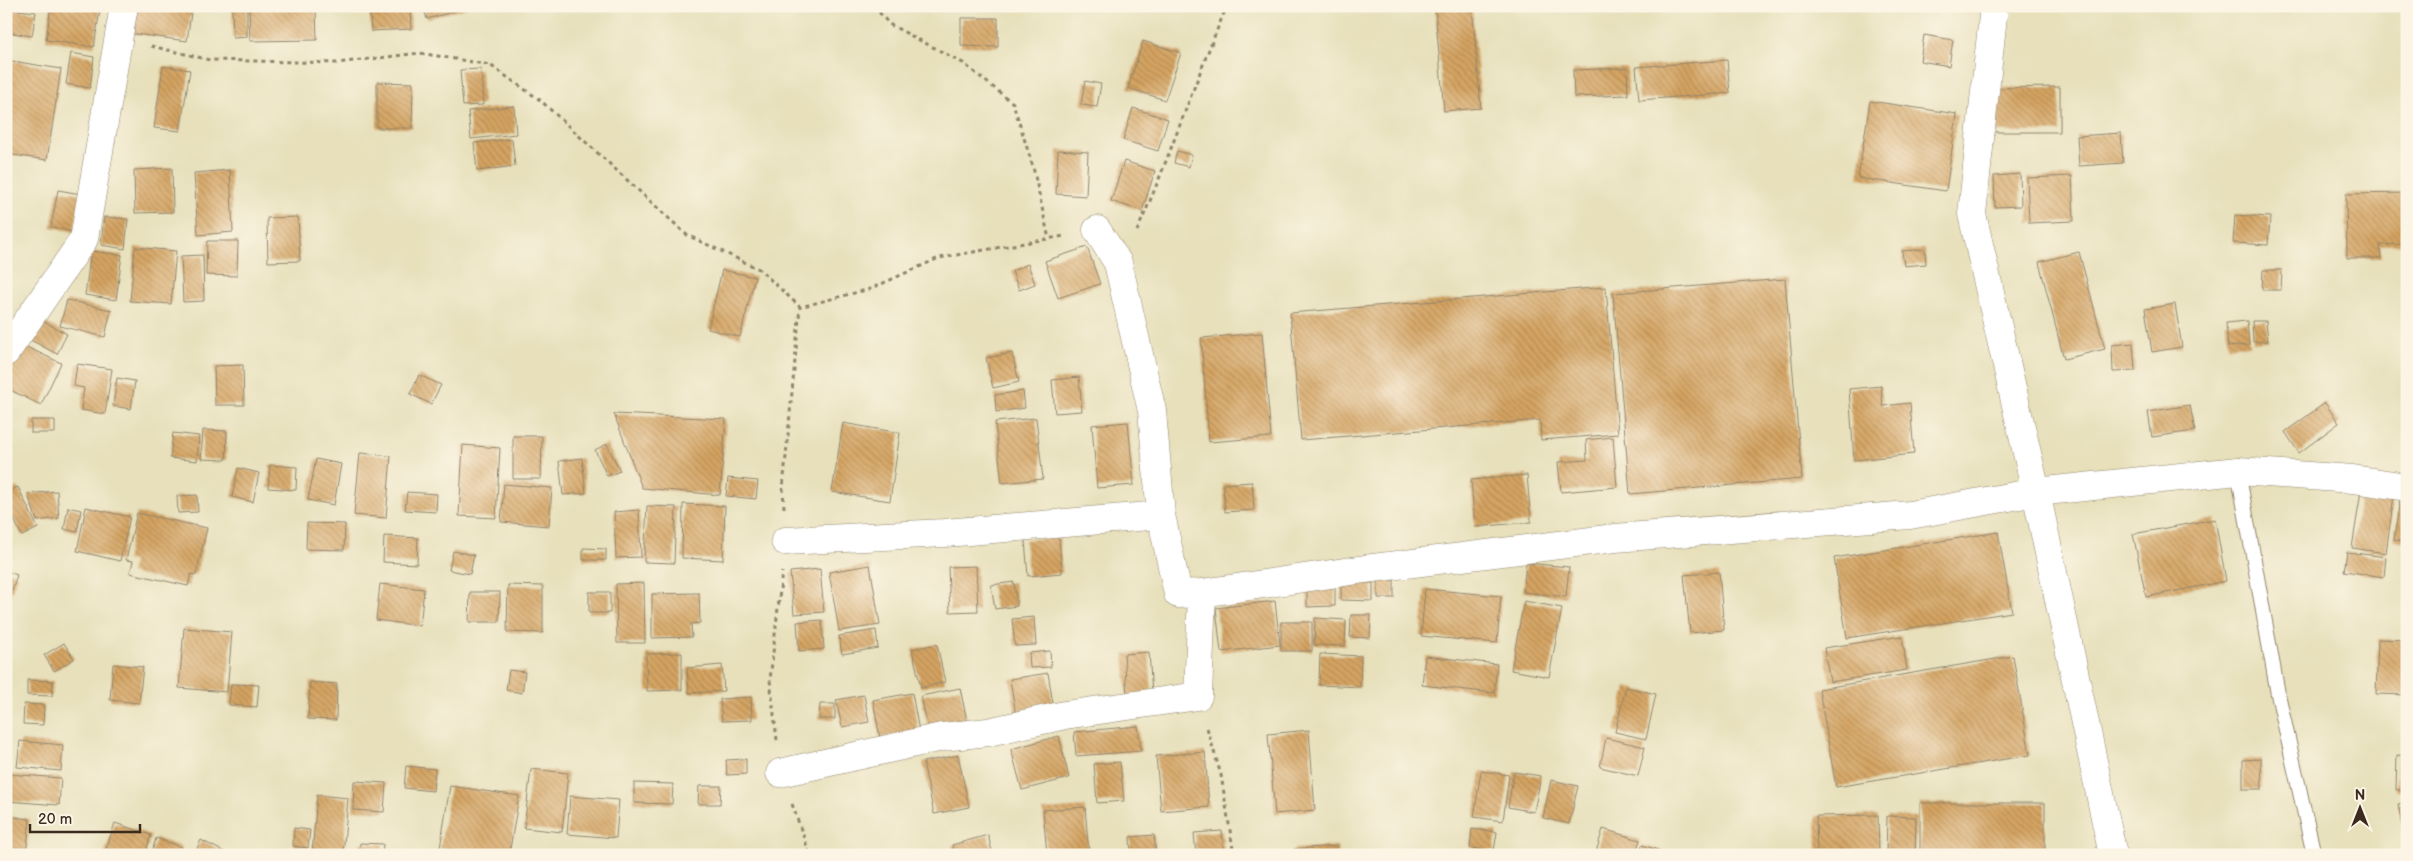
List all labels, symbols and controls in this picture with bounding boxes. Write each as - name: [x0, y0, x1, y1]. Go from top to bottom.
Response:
- north arrow: [2336, 784, 2386, 834]
- text: N: [2355, 787, 2365, 804]
- scale bar: [30, 801, 140, 833]
- text: 20 m: [38, 810, 72, 829]

